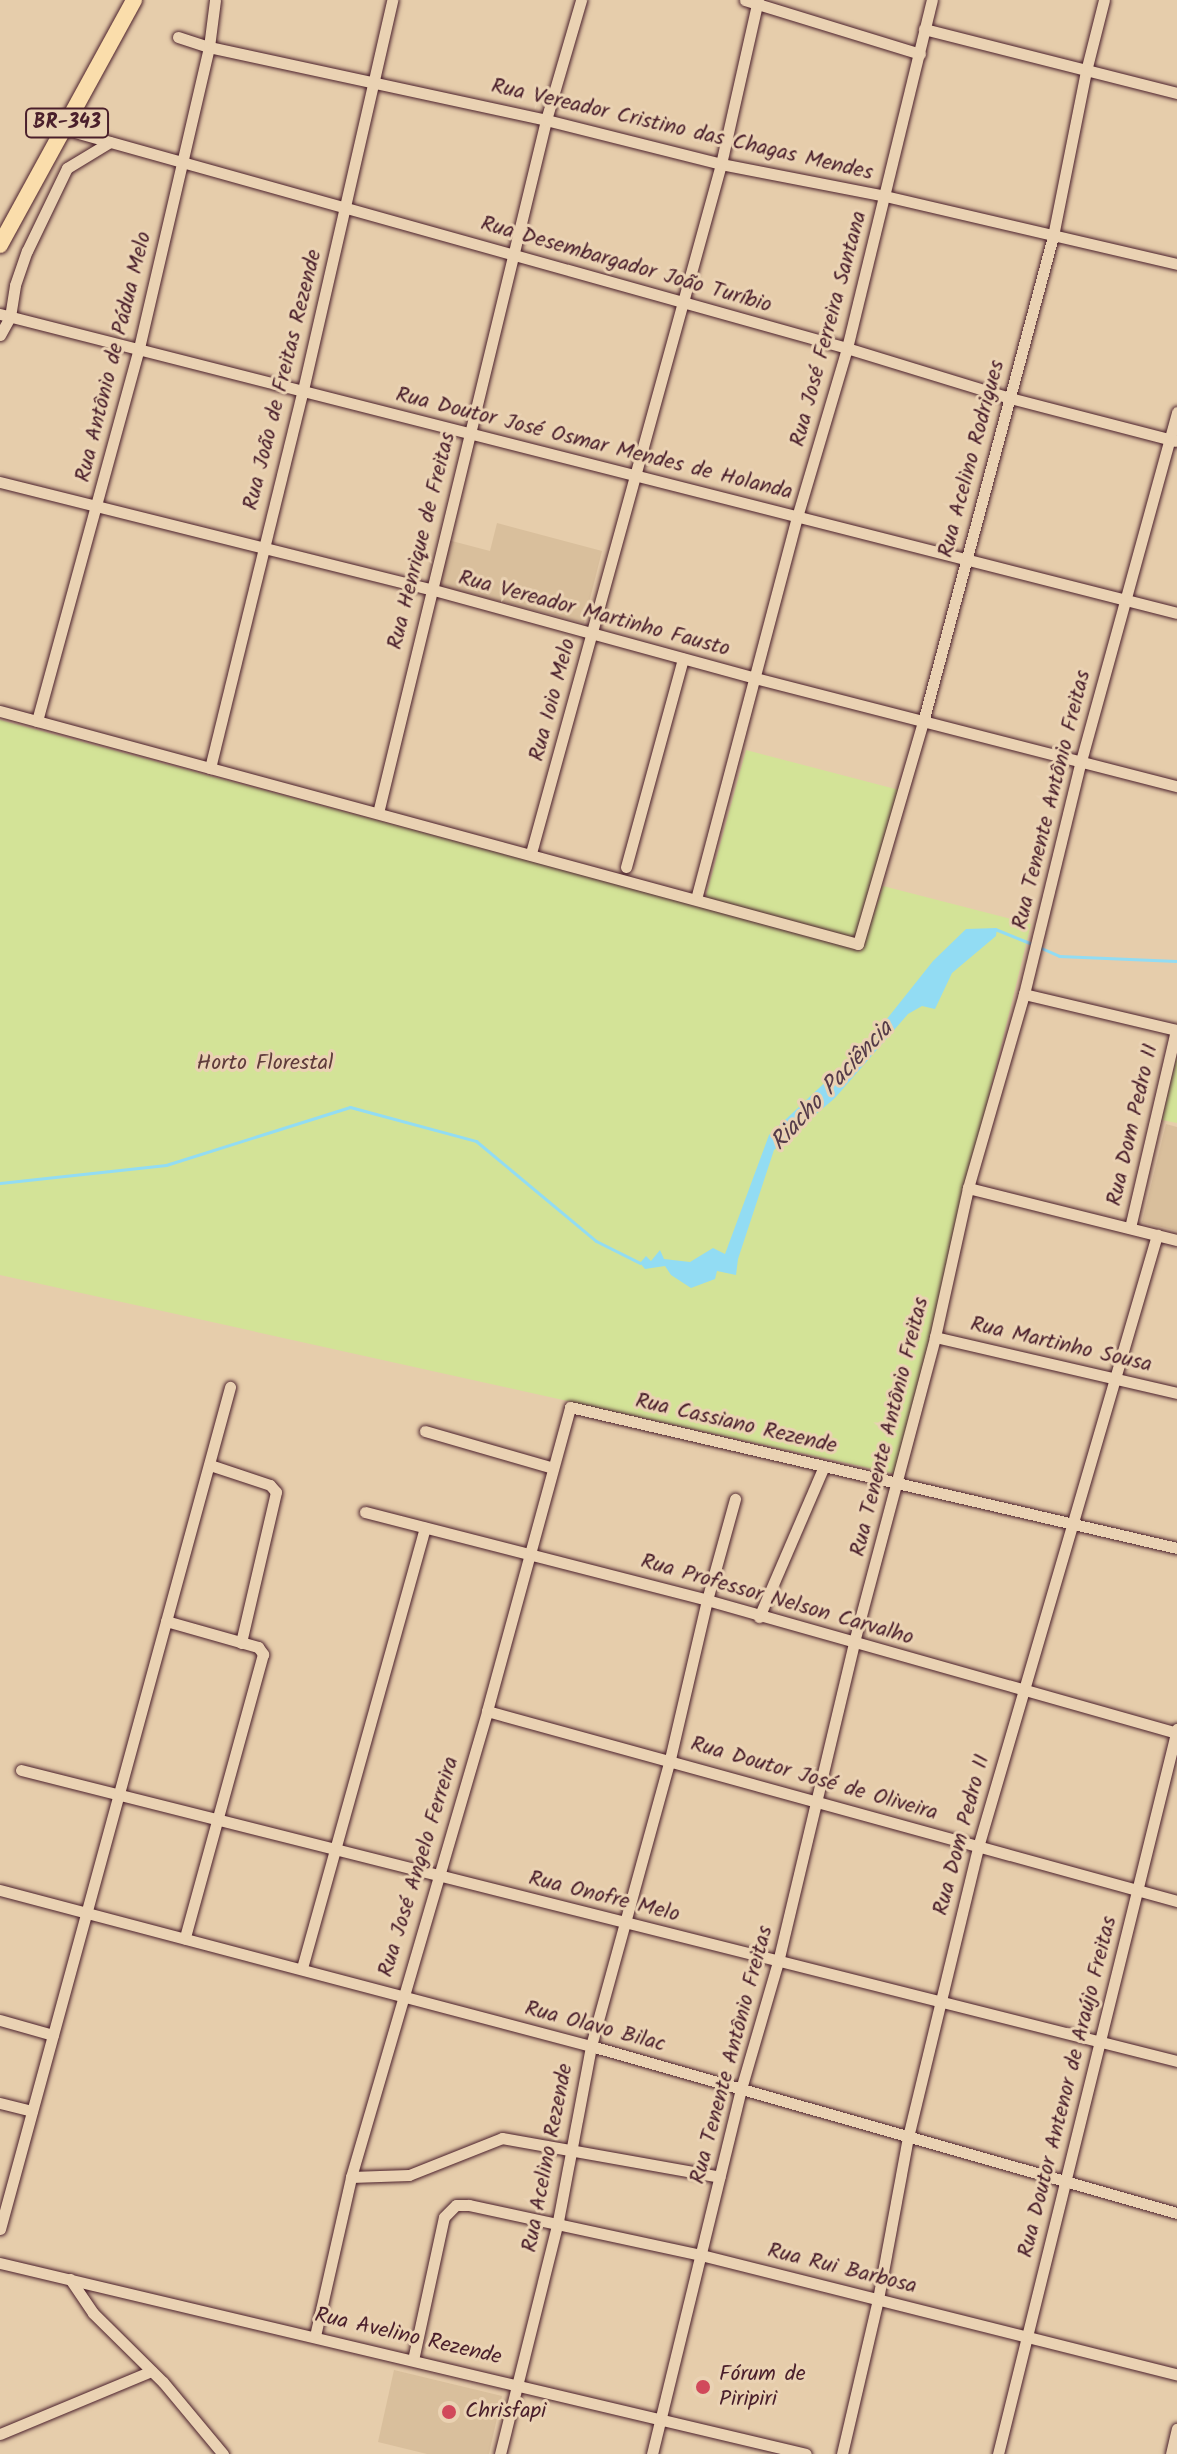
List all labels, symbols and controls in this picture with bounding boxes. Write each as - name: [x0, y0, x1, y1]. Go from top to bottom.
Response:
- street label: Rua Vereador Cristino das Chagas Mendes: [489, 73, 875, 187]
- road number: BR-343: [25, 107, 109, 139]
- street label: Rua José Ferreira Santana: [785, 208, 873, 450]
- street label: Rua Desembargador João Turíbio: [477, 211, 775, 319]
- street label: Rua Antônio de Pádua Melo: [70, 229, 158, 485]
- street label: Rua João de Freitas Rezende: [238, 247, 328, 513]
- street label: Rua Acelino Rodrigues: [933, 357, 1011, 561]
- street label: Rua Doutor José Osmar Mendes de Holanda: [393, 382, 795, 506]
- street label: Rua Henrique de Freitas: [382, 430, 462, 652]
- street label: Rua Vereador Martinho Fausto: [455, 565, 733, 663]
- street label: Rua Ioio Melo: [524, 636, 582, 764]
- street label: Rua Tenente Antônio Freitas: [1007, 668, 1097, 932]
- water label: Riacho Paciência: [765, 1015, 899, 1157]
- street label: Rua Dom Pedro II: [1102, 1041, 1164, 1209]
- park label: Horto Florestal: [197, 1051, 333, 1077]
- street label: Rua Tenente Antônio Freitas: [845, 1295, 935, 1559]
- street label: Rua Martinho Sousa: [968, 1311, 1154, 1379]
- street label: Rua Cassiano Rezende: [633, 1388, 839, 1460]
- street label: Rua Professor Nelson Carvalho: [638, 1548, 916, 1652]
- street label: Rua Doutor José de Oliveira: [687, 1731, 941, 1827]
- street label: Rua Dom Pedro II: [928, 1752, 996, 1918]
- street label: Rua José Angelo Ferreira: [373, 1754, 465, 1980]
- street label: Rua Onofre Melo: [526, 1865, 682, 1929]
- street label: Rua Doutor Antenor de Araújo Freitas: [1013, 1914, 1123, 2260]
- street label: Rua Tenente Antônio Freitas: [685, 1923, 779, 2187]
- street label: Rua Olavo Bilac: [522, 1996, 668, 2058]
- street label: Rua Acelino Rezende: [517, 2061, 579, 2255]
- street label: Rua Rui Barbosa: [765, 2238, 919, 2300]
- street label: Rua Avelino Rezende: [312, 2303, 504, 2371]
- place label: Fórum de Piripiri: [719, 2361, 806, 2412]
- marker: Fórum de Piripiri: [694, 2378, 712, 2396]
- place label: Chrisfapi: [465, 2399, 546, 2425]
- marker: Chrisfapi: [440, 2403, 458, 2421]

